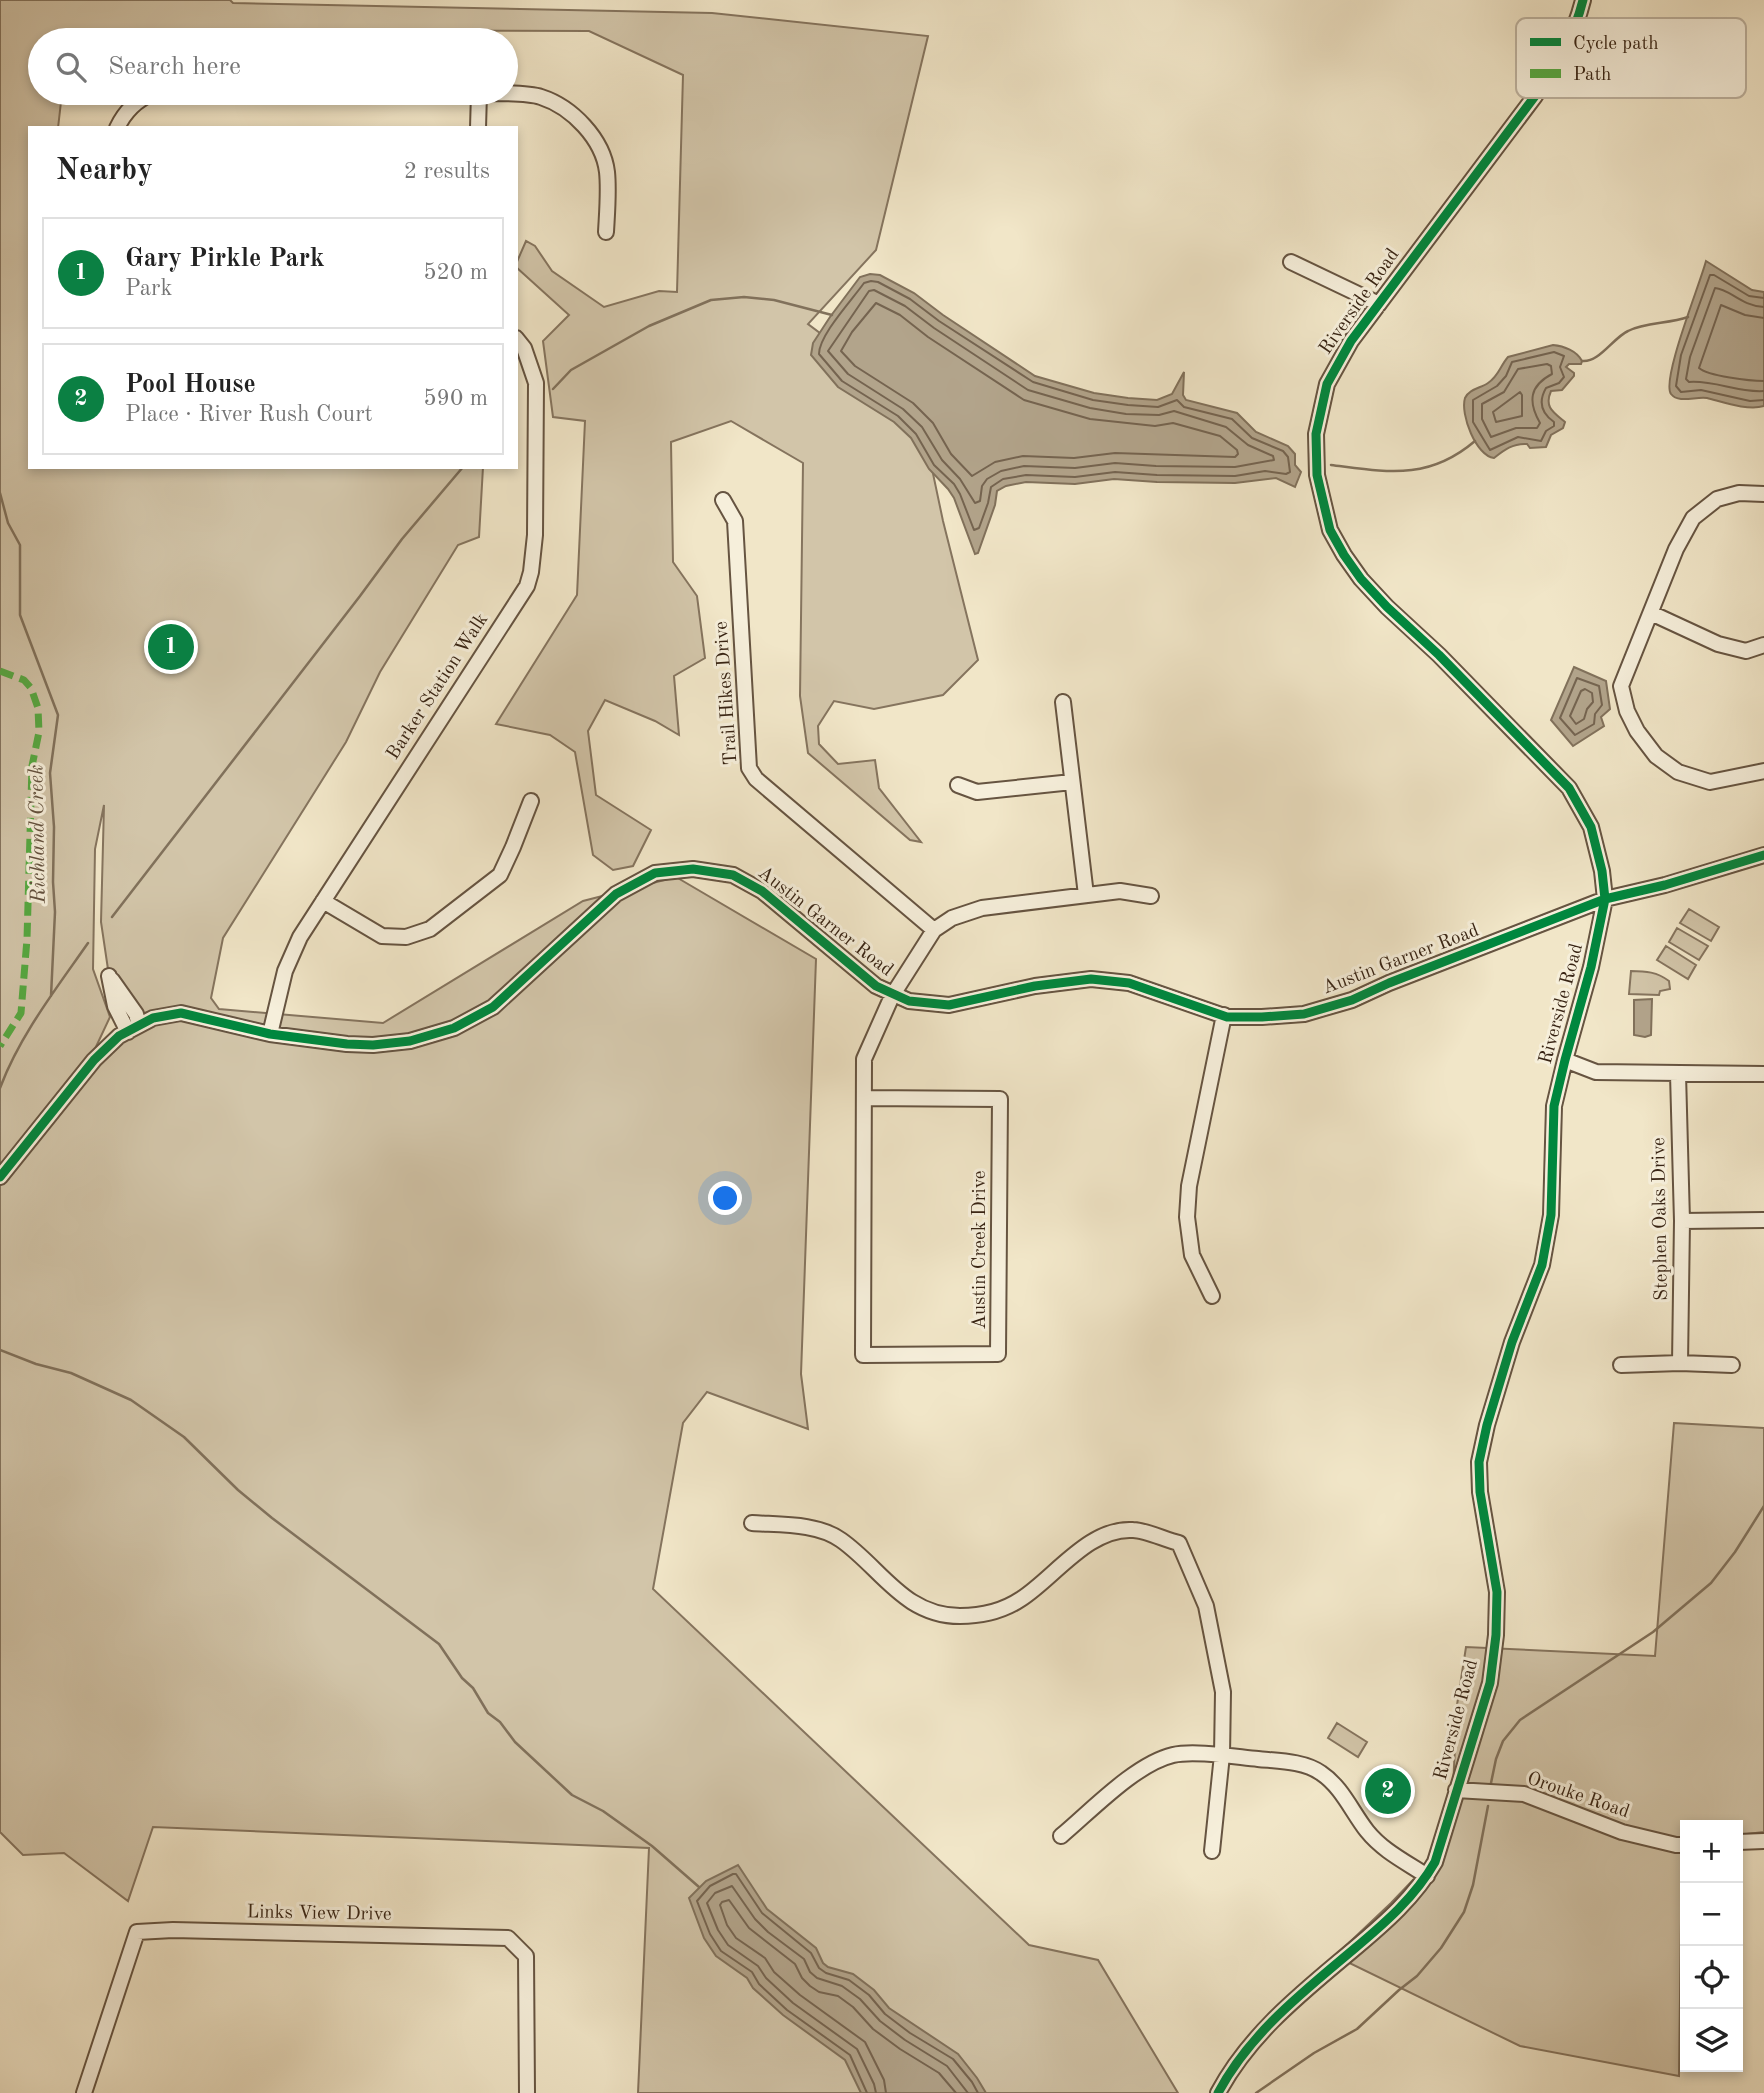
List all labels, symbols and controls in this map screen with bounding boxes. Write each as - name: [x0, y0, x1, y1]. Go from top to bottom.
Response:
- legend: [1516, 18, 1746, 98]
- search box: [28, 28, 518, 105]
- text: Cycle path: [1573, 35, 1659, 54]
- icon: search: [52, 48, 90, 86]
- text: Search here: [108, 54, 241, 80]
- text: Path: [1573, 66, 1611, 85]
- text: Nearby: [56, 156, 153, 186]
- text: 2 results: [404, 160, 490, 183]
- text: Gary Pirkle Park: [125, 246, 325, 272]
- street label: Riverside Road: [1317, 246, 1403, 358]
- text: 1: [74, 261, 88, 284]
- text: 520 m: [423, 261, 488, 284]
- text: Park: [125, 277, 172, 300]
- text: Pool House: [125, 372, 256, 398]
- text: 2: [74, 387, 88, 410]
- text: 590 m: [423, 387, 488, 410]
- text: Place · River Rush Court: [125, 403, 373, 426]
- street label: Barker Station Walk: [384, 611, 492, 763]
- street label: Trail Hikes Drive: [712, 620, 742, 766]
- pin: 1: [148, 621, 194, 673]
- water label: Richland Creek: [26, 764, 50, 905]
- street label: Austin Garner Road: [754, 864, 896, 980]
- street label: Austin Garner Road: [1320, 921, 1482, 999]
- street label: Riverside Road: [1537, 942, 1587, 1066]
- street label: Stephen Oaks Drive: [1650, 1137, 1672, 1301]
- street label: Austin Creek Drive: [971, 1170, 990, 1330]
- your location: [708, 1181, 742, 1215]
- street label: Riverside Road: [1432, 1658, 1482, 1782]
- pin: 2: [1365, 1765, 1411, 1817]
- street label: Orouke Road: [1524, 1770, 1632, 1822]
- map controls: [1680, 1820, 1743, 2072]
- button: +: [1680, 1820, 1743, 1883]
- button: −: [1680, 1883, 1743, 1946]
- street label: Links View Drive: [246, 1903, 392, 1925]
- button: locate: [1680, 1946, 1743, 2009]
- button: layers: [1680, 2009, 1743, 2072]

